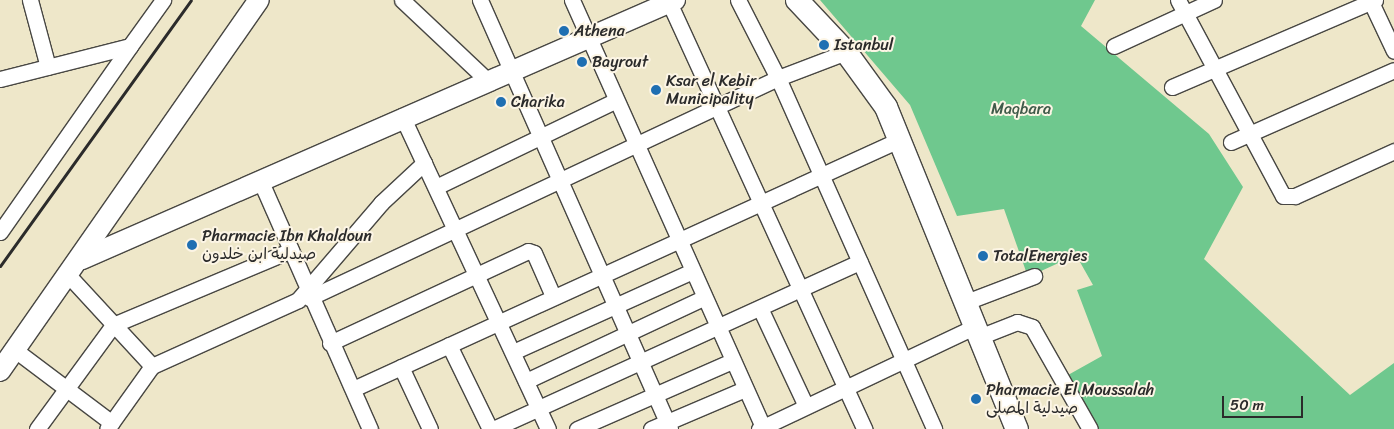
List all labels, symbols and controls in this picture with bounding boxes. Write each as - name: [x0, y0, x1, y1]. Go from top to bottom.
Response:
- place label: Athena: [574, 21, 625, 41]
- marker: Athena: [558, 25, 570, 37]
- place label: Istanbul: [834, 35, 893, 55]
- marker: Istanbul: [818, 39, 830, 51]
- place label: Bayrout: [592, 52, 648, 72]
- marker: Bayrout: [576, 56, 588, 68]
- place label: Ksar el Kebir Municipality: [666, 71, 756, 109]
- marker: Ksar el Kebir Municipality: [650, 84, 662, 96]
- place label: Charika: [511, 92, 565, 112]
- marker: Charika: [495, 96, 507, 108]
- park label: Maqbara: [991, 99, 1051, 119]
- place label: Pharmacie Ibn Khaldoun صيدلية ابن خلدون: [202, 226, 372, 264]
- marker: Pharmacie Ibn Khaldoun صيدلية ابن خلدون: [186, 239, 198, 251]
- place label: TotalEnergies: [993, 246, 1087, 266]
- marker: TotalEnergies: [977, 250, 989, 262]
- place label: Pharmacie El Moussalah صيدلية المصلى: [986, 380, 1155, 418]
- scale bar: [1224, 386, 1305, 418]
- text: 50 m: [1230, 392, 1264, 418]
- marker: Pharmacie El Moussalah صيدلية المصلى: [970, 393, 982, 405]

